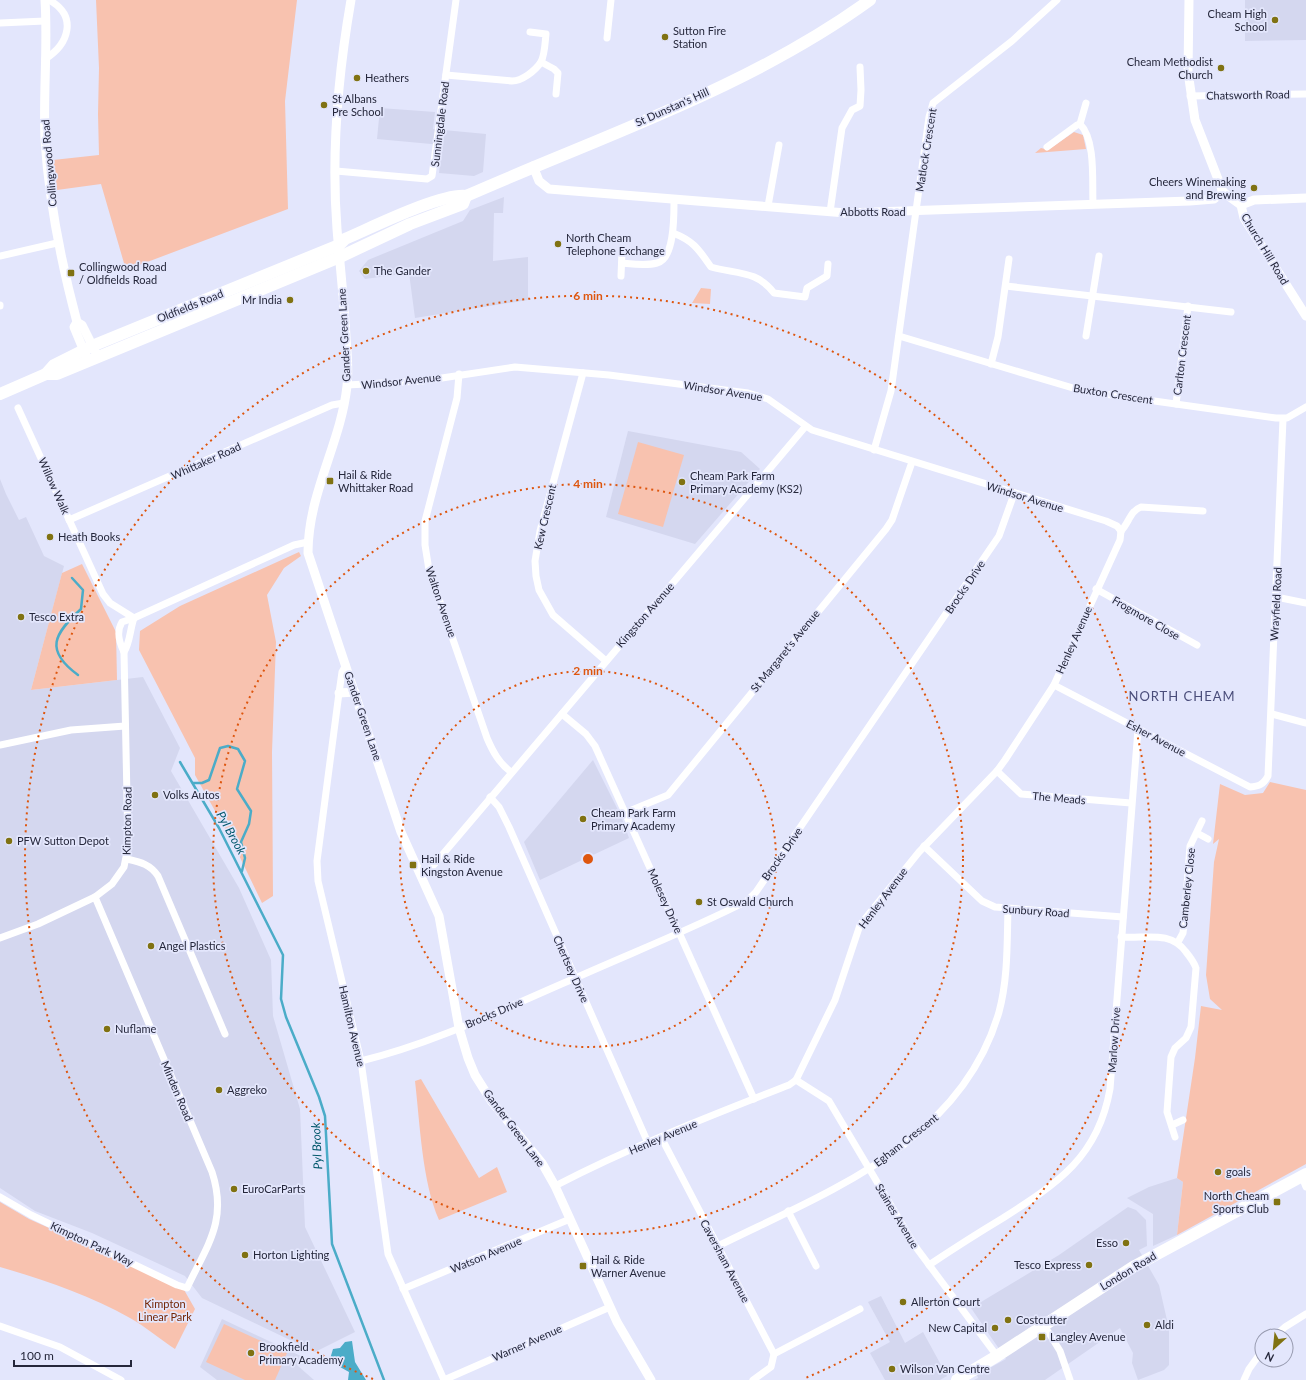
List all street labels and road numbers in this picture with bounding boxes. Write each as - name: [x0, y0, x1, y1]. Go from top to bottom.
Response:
- street label: Sunningdale Road: [428, 80, 451, 167]
- street label: St Dunstan's Hill: [633, 85, 711, 129]
- street label: Chatsworth Road: [1206, 87, 1290, 102]
- street label: Matlock Crescent: [912, 107, 939, 193]
- street label: Collingwood Road: [38, 119, 59, 207]
- street label: Abbotts Road: [840, 205, 906, 218]
- street label: Church Hill Road: [1239, 211, 1292, 287]
- street label: Oldfields Road: [155, 286, 225, 325]
- street label: Gander Green Lane: [335, 288, 352, 382]
- street label: Carlton Crescent: [1170, 314, 1193, 396]
- street label: Windsor Avenue: [361, 370, 442, 391]
- street label: Windsor Avenue: [683, 378, 764, 403]
- street label: Buxton Crescent: [1072, 381, 1154, 406]
- street label: Whittaker Road: [169, 439, 243, 482]
- street label: Willow Walk: [36, 455, 73, 517]
- street label: Windsor Avenue: [985, 479, 1065, 514]
- street label: Kew Crescent: [531, 483, 558, 551]
- street label: Brocks Drive: [942, 557, 987, 616]
- street label: Walton Avenue: [423, 565, 460, 639]
- street label: Wrayfield Road: [1267, 567, 1284, 641]
- street label: Kingston Avenue: [613, 579, 676, 650]
- street label: Frogmore Close: [1110, 593, 1183, 642]
- street label: Henley Avenue: [1053, 604, 1094, 676]
- street label: St Margaret's Avenue: [747, 607, 822, 695]
- street label: Gander Green Lane: [342, 670, 385, 762]
- street label: Esher Avenue: [1124, 716, 1188, 759]
- street label: Kimpton Road: [119, 787, 134, 855]
- street label: The Meads: [1032, 789, 1086, 806]
- street label: Brocks Drive: [759, 825, 805, 883]
- street label: Camberley Close: [1176, 847, 1197, 929]
- street label: Henley Avenue: [856, 865, 910, 931]
- street label: Molesey Drive: [645, 866, 686, 935]
- street label: Sunbury Road: [1002, 902, 1070, 919]
- street label: Chertsey Drive: [551, 933, 592, 1005]
- street label: Hamilton Avenue: [337, 984, 368, 1068]
- street label: Brocks Drive: [463, 994, 525, 1031]
- street label: Marlow Drive: [1105, 1007, 1122, 1073]
- street label: Minden Road: [159, 1059, 196, 1123]
- street label: Gander Green Lane: [481, 1086, 548, 1169]
- street label: Egham Crescent: [871, 1110, 940, 1169]
- street label: Henley Avenue: [627, 1116, 699, 1157]
- street label: Staines Avenue: [873, 1181, 922, 1251]
- street label: Caversham Avenue: [698, 1217, 753, 1305]
- street label: Kimpton Park Way: [49, 1219, 136, 1269]
- street label: Watson Avenue: [448, 1234, 524, 1275]
- street label: London Road: [1097, 1249, 1158, 1292]
- street label: Warner Avenue: [490, 1321, 564, 1364]

